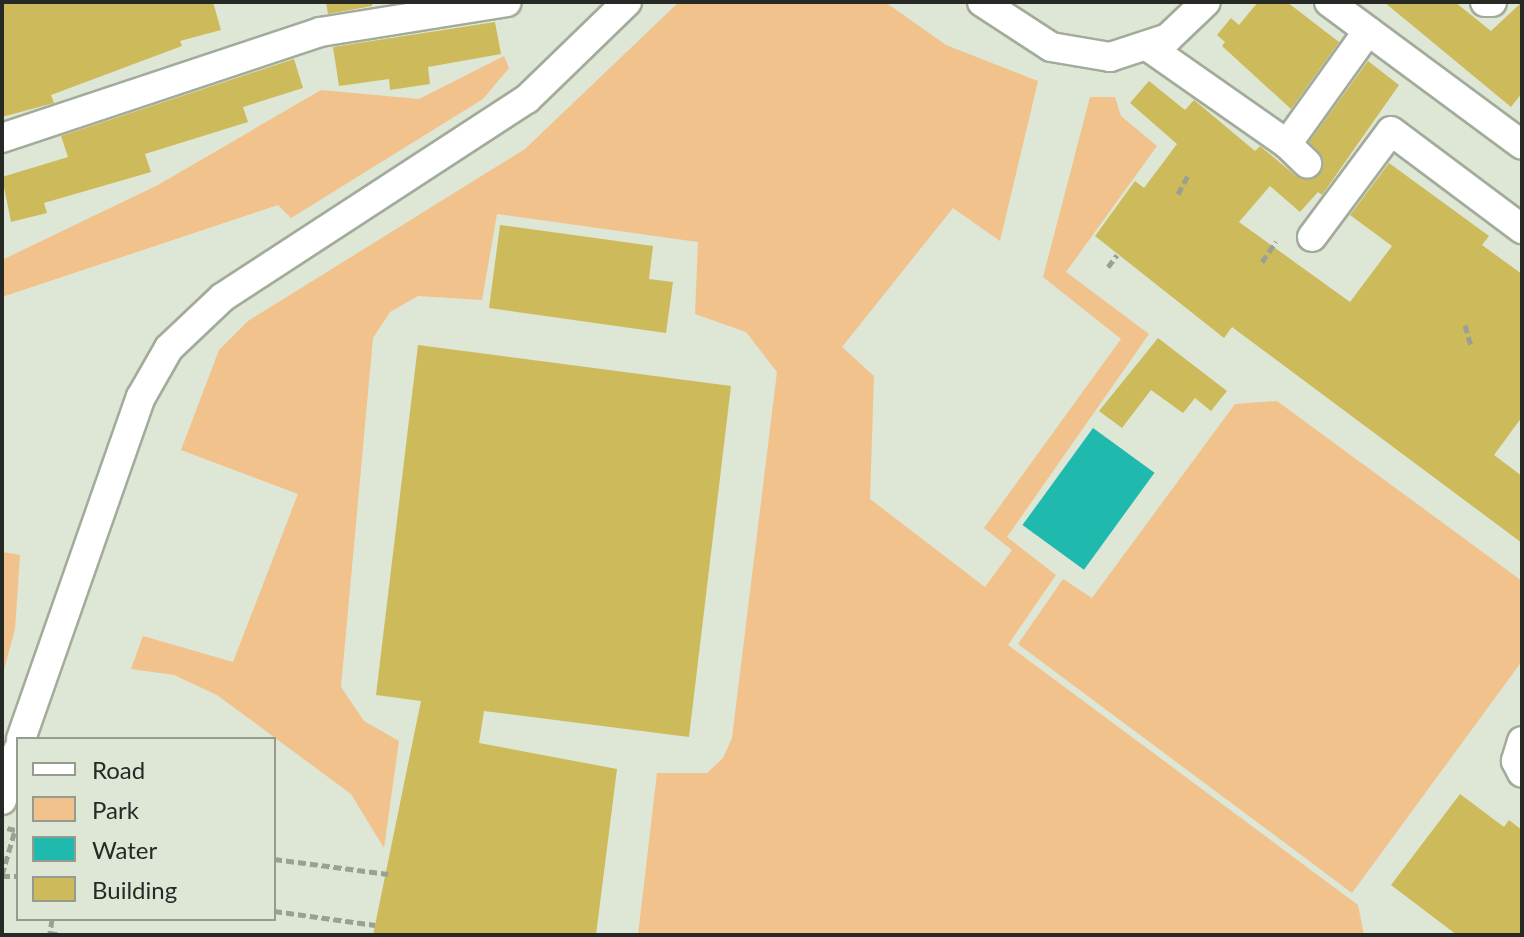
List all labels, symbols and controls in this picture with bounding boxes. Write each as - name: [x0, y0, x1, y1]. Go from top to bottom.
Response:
- legend: [16, 737, 276, 921]
- text: Road: [92, 755, 145, 784]
- text: Park: [92, 795, 139, 824]
- text: Water: [92, 835, 157, 864]
- text: Building: [92, 875, 177, 904]

